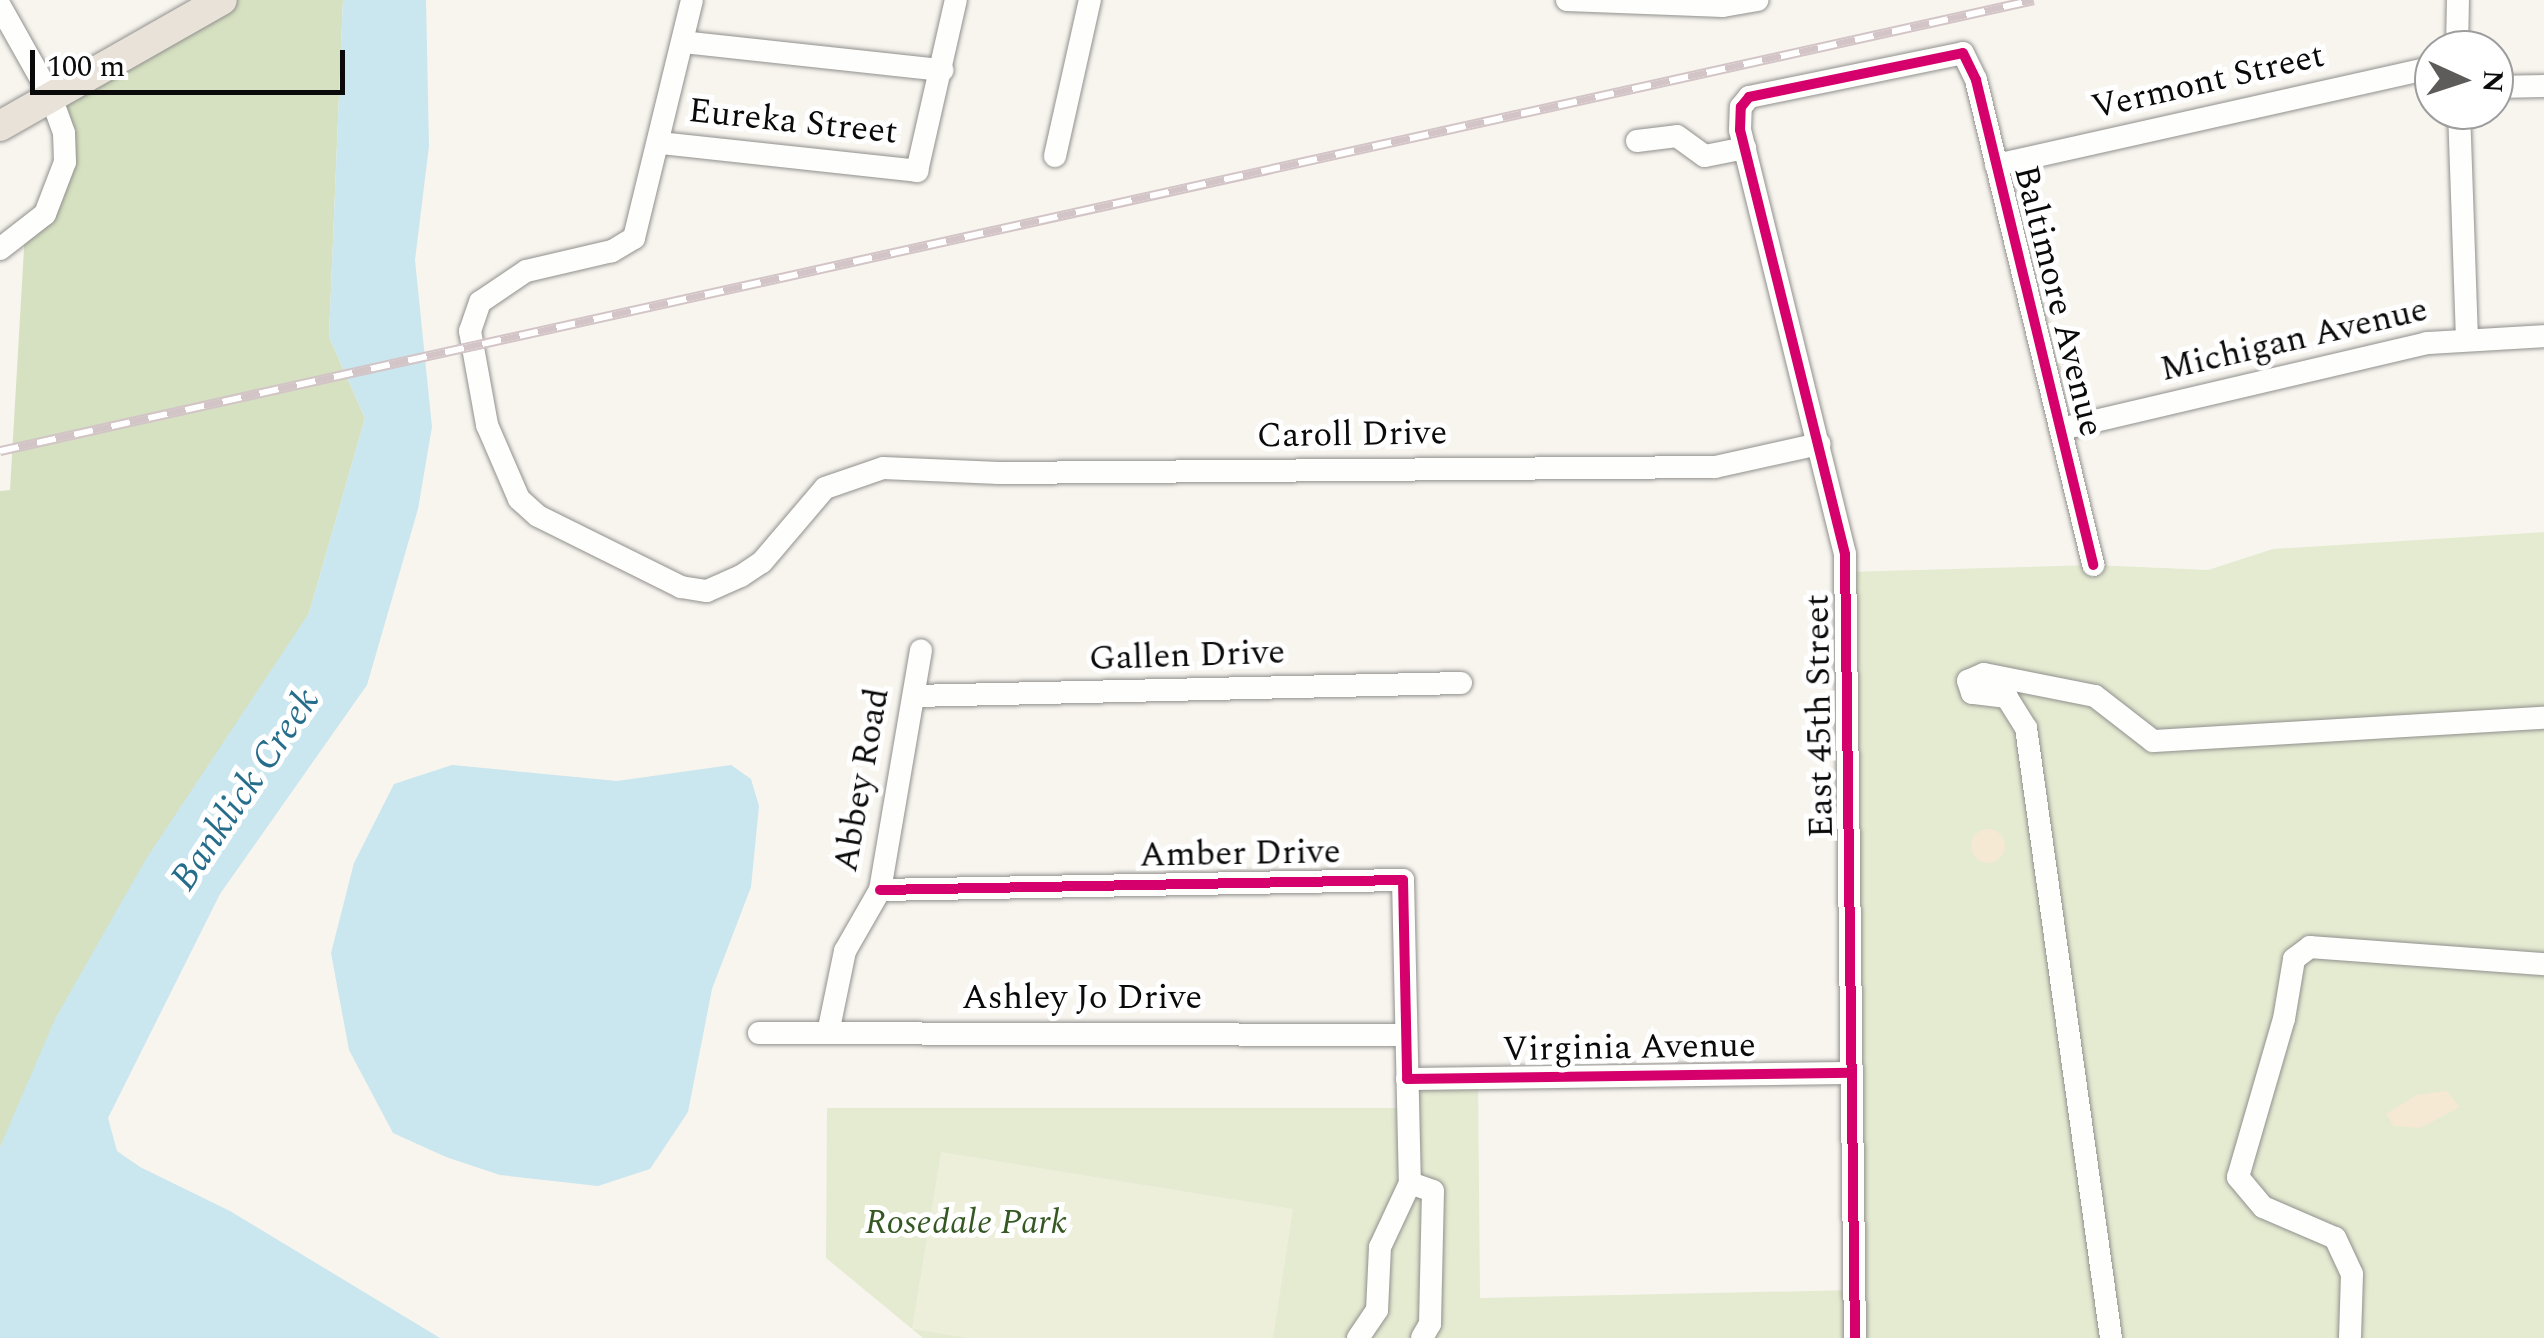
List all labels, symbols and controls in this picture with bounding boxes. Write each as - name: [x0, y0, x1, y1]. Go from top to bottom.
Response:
- scale bar: [35, 30, 350, 92]
- north arrow: [2414, 30, 2514, 130]
- street label: Vermont Street: [2088, 35, 2328, 129]
- text: 100 m: [47, 44, 125, 90]
- text: N: [2470, 69, 2515, 94]
- street label: Eureka Street: [686, 90, 900, 154]
- street label: Baltimore Avenue: [2004, 161, 2112, 441]
- street label: Michigan Avenue: [2156, 289, 2432, 391]
- street label: Caroll Drive: [1256, 412, 1448, 458]
- street label: East 45th Street: [1797, 594, 1843, 838]
- street label: Gallen Drive: [1088, 632, 1286, 680]
- water label: Banklick Creek: [162, 680, 330, 900]
- street label: Abbey Road: [825, 685, 899, 875]
- street label: Amber Drive: [1139, 831, 1341, 877]
- street label: Ashley Jo Drive: [962, 977, 1202, 1019]
- street label: Virginia Avenue: [1502, 1025, 1756, 1071]
- park label: Rosedale Park: [865, 1202, 1067, 1244]

